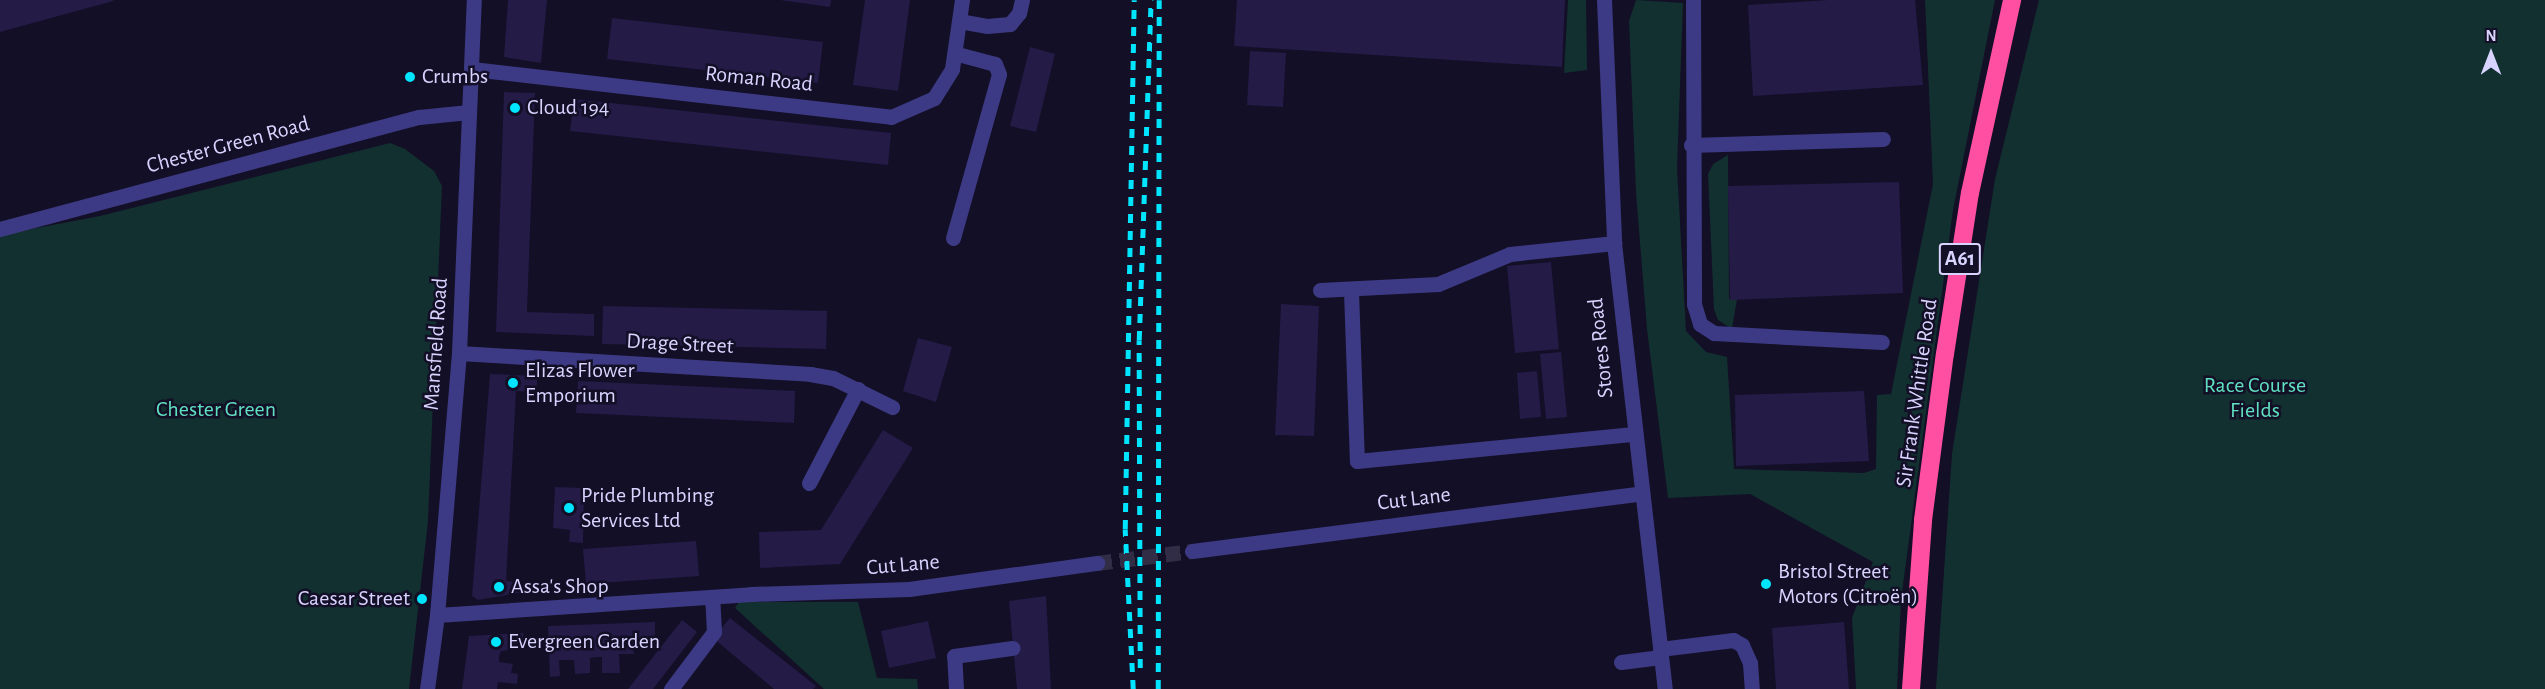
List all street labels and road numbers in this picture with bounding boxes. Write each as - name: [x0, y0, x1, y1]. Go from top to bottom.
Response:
- street label: Roman Road: [704, 60, 814, 98]
- street label: Chester Green Road: [144, 111, 312, 179]
- road number: A61: [1938, 241, 1982, 277]
- street label: Mansfield Road: [418, 277, 454, 411]
- street label: Stores Road: [1583, 297, 1619, 399]
- street label: Sir Frank Whittle Road: [1891, 297, 1943, 489]
- street label: Drage Street: [626, 328, 734, 360]
- street label: Cut Lane: [1376, 481, 1452, 517]
- street label: Cut Lane: [865, 549, 941, 581]

